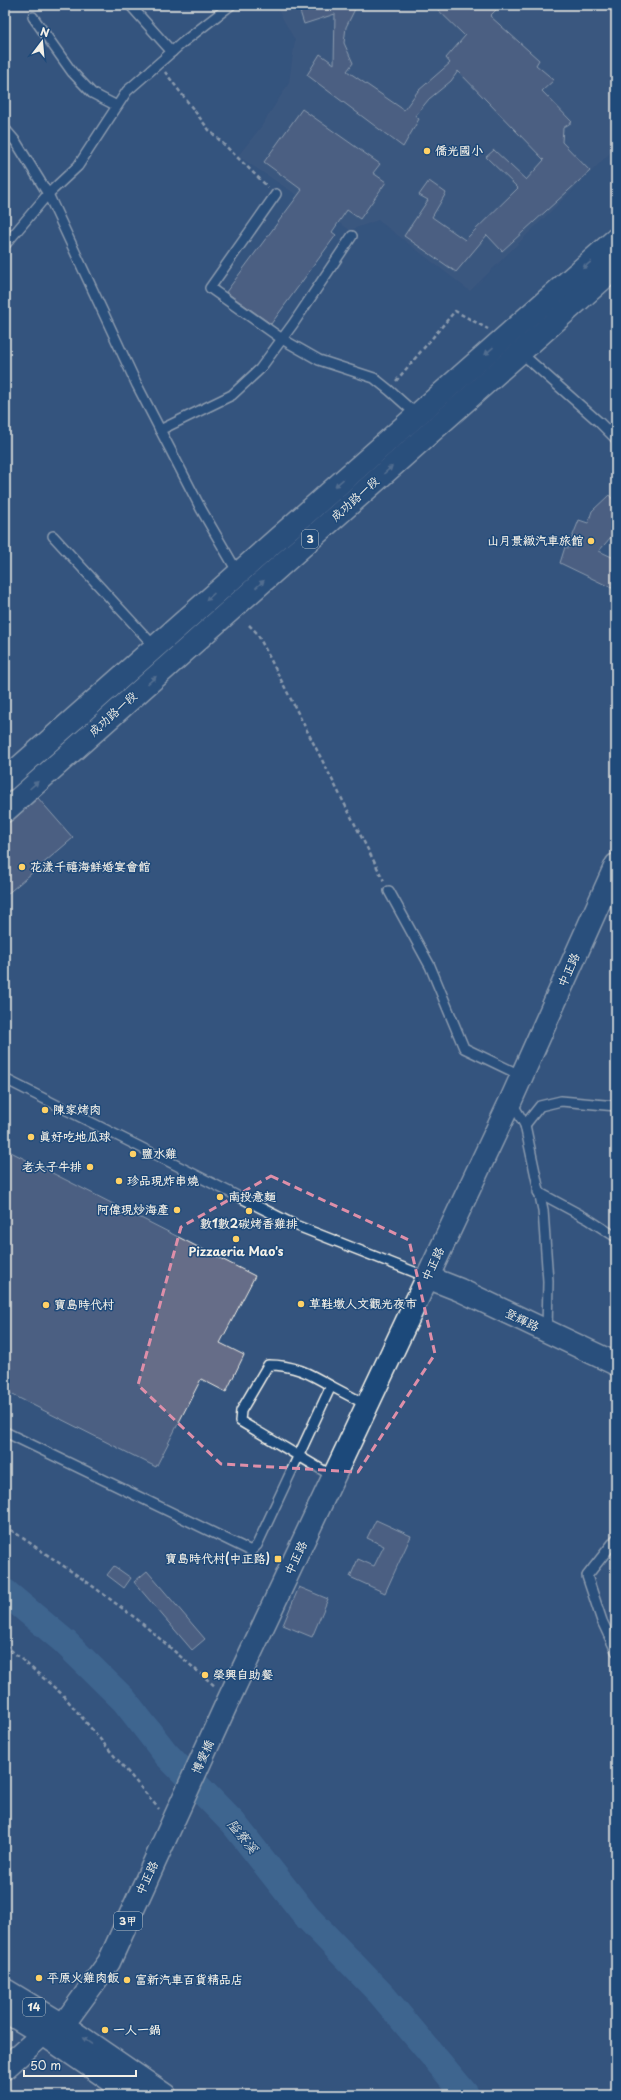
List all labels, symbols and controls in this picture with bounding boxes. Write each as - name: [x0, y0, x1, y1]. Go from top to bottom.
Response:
- north arrow: [22, 22, 62, 62]
- text: N: [38, 23, 52, 41]
- place label: 僑光國小: [435, 141, 483, 159]
- marker: 僑光國小: [422, 146, 432, 156]
- one-way arrow: [582, 260, 591, 269]
- one-way arrow: [484, 346, 494, 355]
- one-way arrow: [383, 465, 393, 474]
- street label: 成功路一段: [326, 471, 383, 525]
- one-way arrow: [334, 479, 344, 488]
- road number: 3: [302, 530, 318, 548]
- place label: 山月景緻汽車旅館: [487, 531, 584, 549]
- marker: 山月景緻汽車旅館: [586, 536, 596, 546]
- one-way arrow: [254, 579, 265, 588]
- one-way arrow: [205, 592, 215, 602]
- one-way arrow: [147, 675, 157, 684]
- street label: 成功路一段: [84, 686, 141, 740]
- one-way arrow: [29, 780, 39, 789]
- place label: 花漾千禧海鮮婚宴會館: [30, 857, 151, 875]
- marker: 花漾千禧海鮮婚宴會館: [17, 862, 27, 872]
- street label: 中正路: [553, 949, 584, 990]
- place label: 陳家烤肉: [53, 1100, 101, 1118]
- marker: 陳家烤肉: [40, 1105, 50, 1115]
- place label: 真好吃地瓜球: [39, 1127, 111, 1145]
- marker: 真好吃地瓜球: [26, 1132, 36, 1142]
- place label: 鹽水雞: [141, 1144, 177, 1162]
- marker: 鹽水雞: [128, 1149, 138, 1159]
- place label: 老夫子牛排: [22, 1157, 82, 1175]
- marker: 老夫子牛排: [85, 1162, 95, 1172]
- place label: 珍品現炸串燒: [127, 1171, 199, 1189]
- marker: 珍品現炸串燒: [114, 1176, 124, 1186]
- place label: 南投意麵: [228, 1187, 276, 1205]
- marker: 南投意麵: [215, 1192, 225, 1202]
- place label: 阿偉現炒海產: [97, 1200, 169, 1218]
- marker: 阿偉現炒海產: [172, 1205, 182, 1215]
- marker: 數1數2碳烤香雞排: [244, 1206, 254, 1216]
- place label: 數1數2碳烤香雞排: [200, 1214, 298, 1232]
- marker: Pizzaeria Mao's: [231, 1234, 241, 1244]
- place label: Pizzaeria Mao's: [189, 1242, 284, 1260]
- street label: 中正路: [416, 1243, 448, 1284]
- place label: 草鞋墩人文觀光夜市: [309, 1294, 417, 1312]
- place label: 寶島時代村: [54, 1295, 114, 1313]
- marker: 草鞋墩人文觀光夜市: [296, 1299, 306, 1309]
- marker: 寶島時代村: [41, 1300, 51, 1310]
- street label: 登輝路: [502, 1303, 543, 1335]
- street label: 中正路: [279, 1537, 311, 1578]
- place label: 寶島時代村(中正路): [165, 1549, 270, 1567]
- marker: 寶島時代村(中正路): [273, 1554, 283, 1564]
- place label: 榮興自助餐: [213, 1665, 273, 1683]
- marker: 榮興自助餐: [200, 1670, 210, 1680]
- street label: 博愛橋: [187, 1736, 218, 1777]
- water label: 隘寮溪: [224, 1815, 264, 1858]
- street label: 中正路: [130, 1857, 162, 1898]
- road number: 3甲: [114, 1912, 142, 1930]
- place label: 平原火雞肉飯: [47, 1968, 120, 1986]
- place label: 富新汽車百貨精品店: [135, 1970, 243, 1988]
- marker: 平原火雞肉飯: [34, 1973, 44, 1983]
- marker: 富新汽車百貨精品店: [122, 1975, 132, 1985]
- road number: 14: [23, 1998, 45, 2016]
- place label: 一人一鍋: [113, 2020, 161, 2038]
- marker: 一人一鍋: [100, 2025, 110, 2035]
- one-way arrow: [82, 2037, 92, 2045]
- scale bar: [24, 2052, 136, 2078]
- text: 50 m: [30, 2056, 61, 2074]

